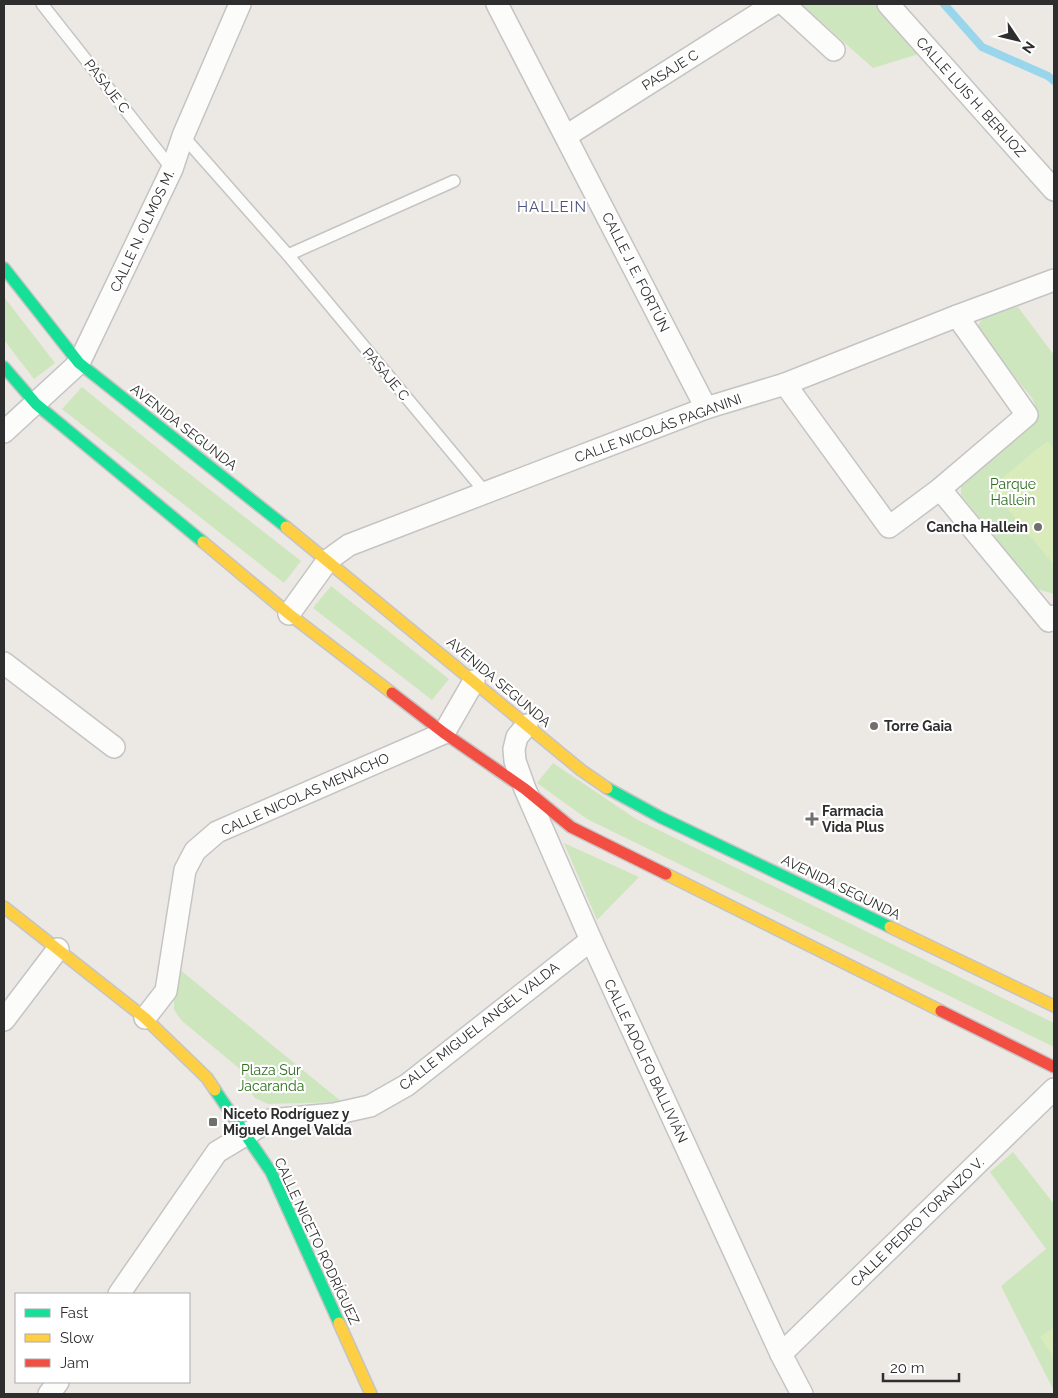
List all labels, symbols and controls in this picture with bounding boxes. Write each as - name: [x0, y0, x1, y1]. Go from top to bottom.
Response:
- north arrow: [993, 15, 1043, 65]
- street label: CALLE LUIS H. BERLIOZ: [913, 34, 1029, 160]
- text: N: [1019, 38, 1038, 56]
- street label: PASAJE C: [639, 46, 702, 94]
- street label: PASAJE C: [81, 56, 133, 116]
- street label: CALLE N. OLMOS M.: [107, 167, 177, 295]
- district label: HALLEIN: [517, 198, 587, 216]
- street label: CALLE J. E. FORTÚN: [599, 209, 674, 334]
- street label: PASAJE C: [359, 345, 413, 404]
- street label: AVENIDA SEGUNDA: [128, 381, 241, 474]
- street label: CALLE NICOLÁS PAGANINI: [572, 389, 744, 466]
- park label: Parque Hallein: [990, 476, 1036, 508]
- place label: Cancha Hallein: [926, 519, 1028, 535]
- marker: Cancha Hallein: [1032, 521, 1044, 533]
- street label: AVENIDA SEGUNDA: [444, 634, 555, 730]
- place label: Torre Gaia: [884, 718, 952, 734]
- marker: Torre Gaia: [868, 720, 880, 732]
- street label: CALLE NICOLAS MENACHO: [218, 750, 392, 838]
- place label: Farmacia Vida Plus: [822, 803, 884, 835]
- marker: Farmacia Vida Plus: [806, 813, 818, 825]
- street label: AVENIDA SEGUNDA: [779, 851, 904, 923]
- street label: CALLE MIGUEL ANGEL VALDA: [396, 958, 562, 1093]
- street label: CALLE ADOLFO BALLIVIÁN: [601, 976, 692, 1145]
- park label: Plaza Sur Jacaranda: [238, 1062, 304, 1094]
- place label: Niceto Rodríguez y Miguel Angel Valda: [223, 1106, 352, 1138]
- marker: Niceto Rodríguez y Miguel Angel Valda: [207, 1116, 219, 1128]
- street label: CALLE PEDRO TORANZO V.: [847, 1154, 987, 1290]
- street label: CALLE NICETO RODRÍGUEZ: [271, 1155, 364, 1327]
- legend: [15, 1293, 190, 1383]
- text: Fast: [60, 1304, 88, 1322]
- text: Slow: [60, 1329, 94, 1347]
- scale bar: [883, 1350, 959, 1382]
- text: Jam: [60, 1354, 89, 1372]
- text: 20 m: [890, 1359, 925, 1377]

